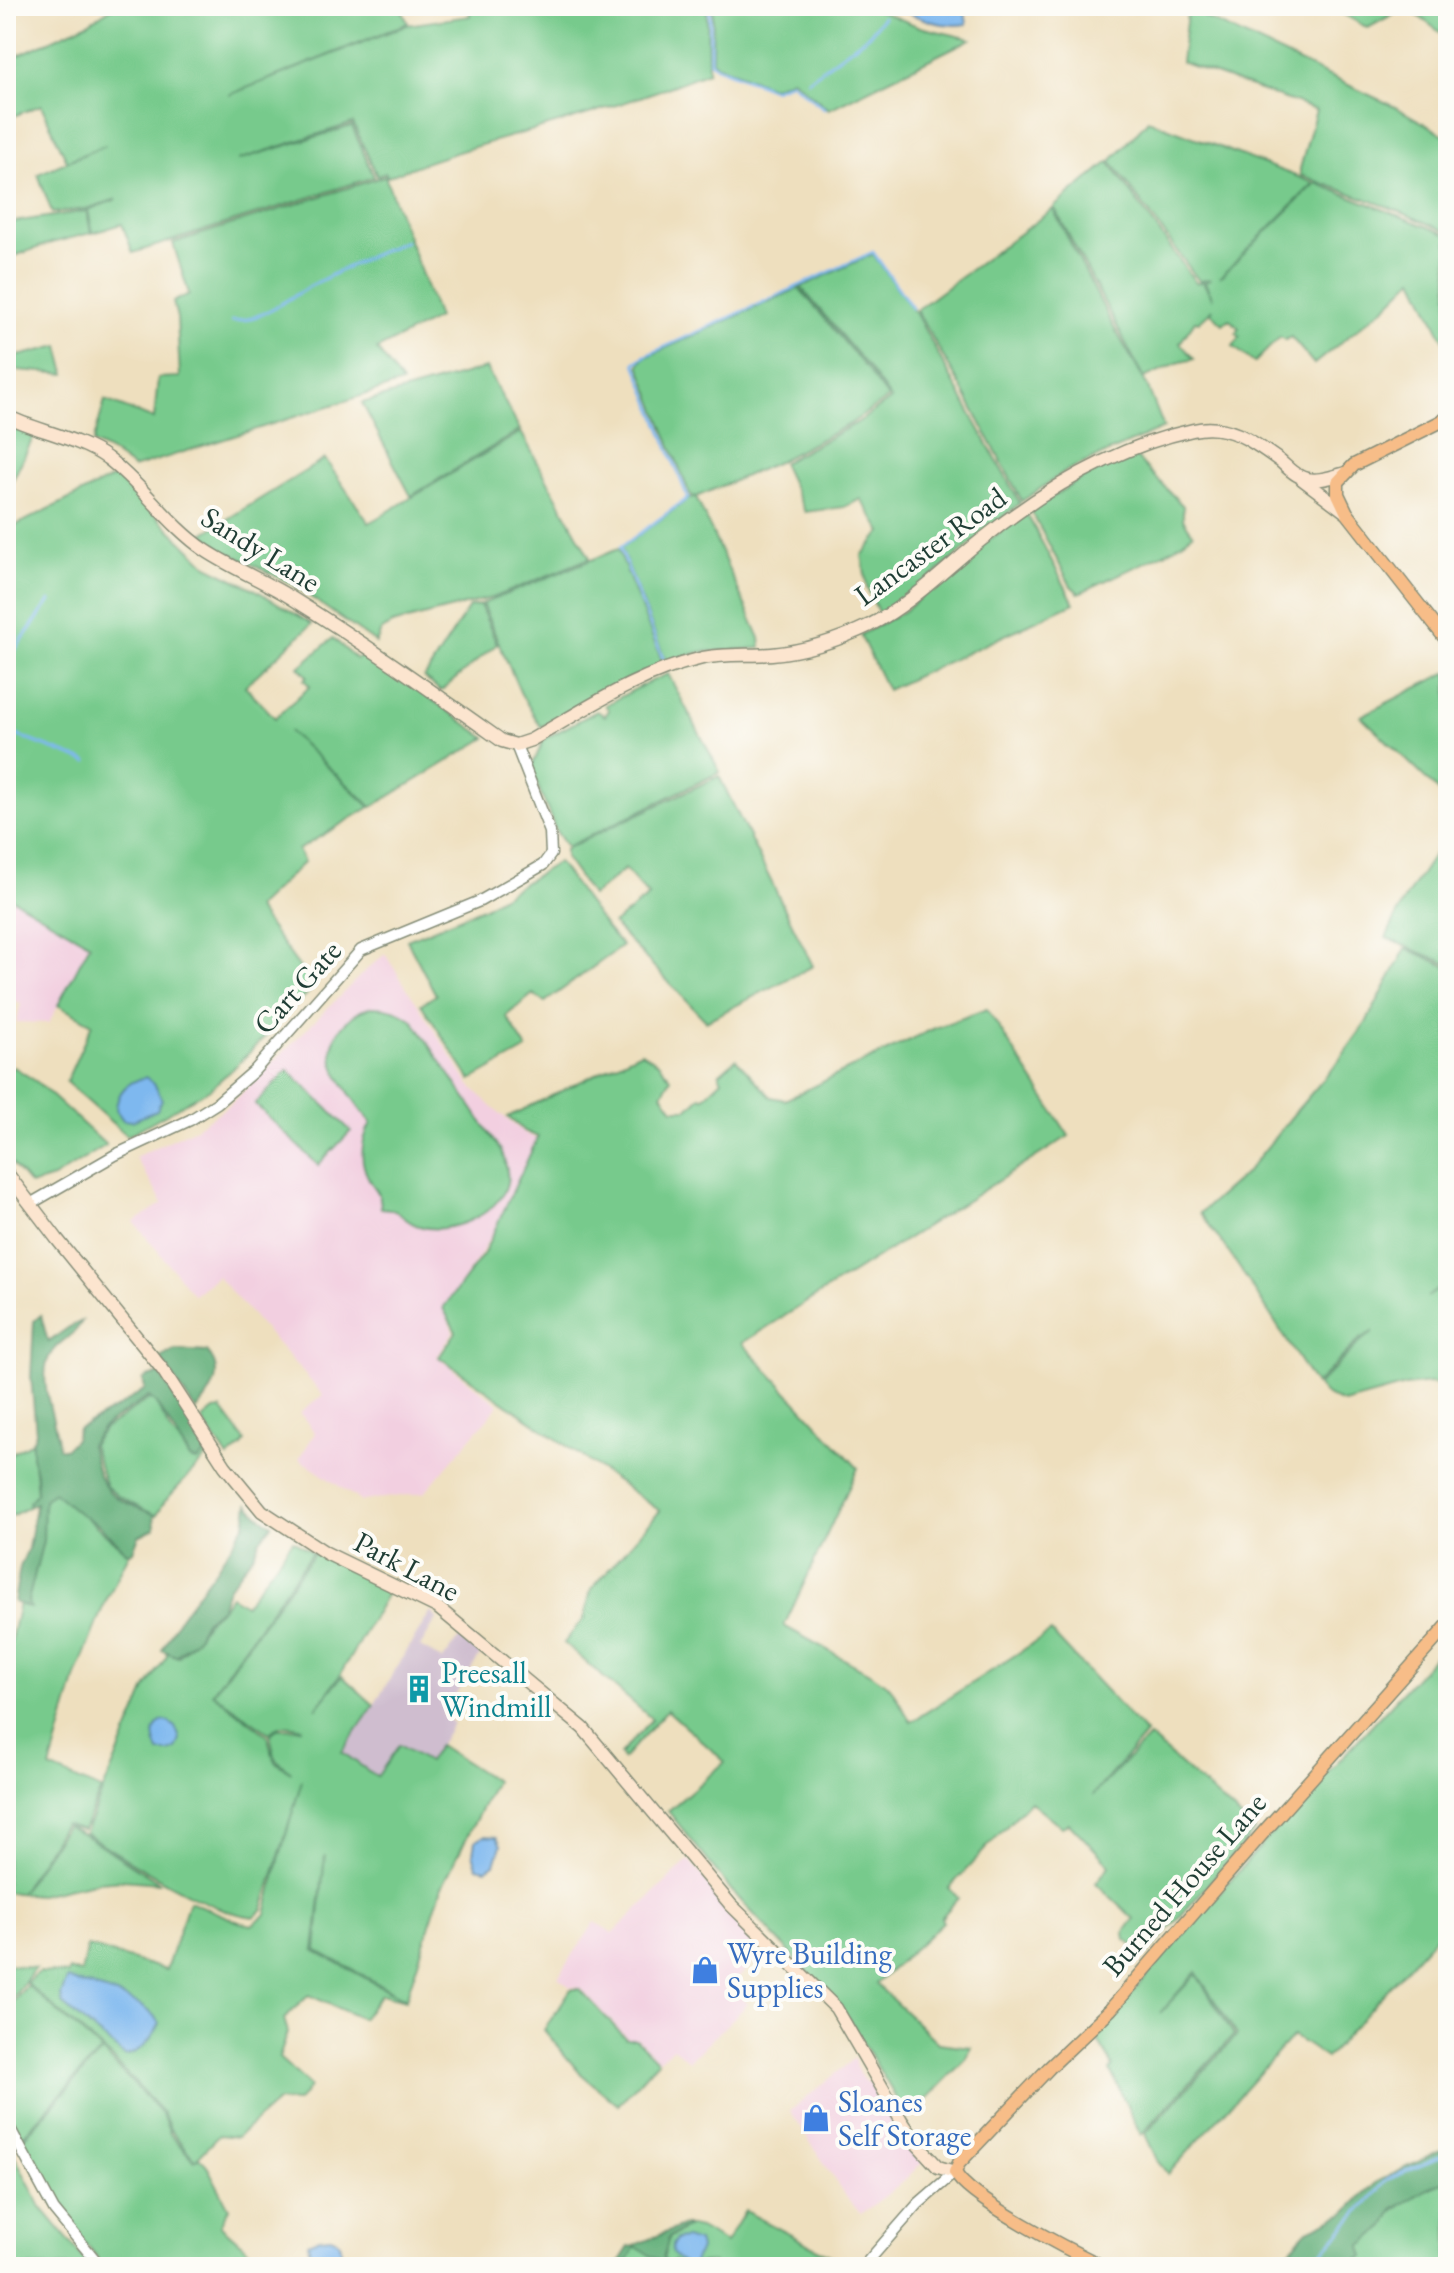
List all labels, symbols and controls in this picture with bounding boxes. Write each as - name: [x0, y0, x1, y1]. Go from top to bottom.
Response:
- street label: Lancaster Road: [846, 477, 1014, 614]
- street label: Sandy Lane: [194, 497, 328, 601]
- street label: Cart Gate: [244, 932, 350, 1042]
- street label: Park Lane: [347, 1522, 467, 1610]
- place label: Preesall Windmill: [441, 1653, 551, 1726]
- building icon: Preesall Windmill: [404, 1674, 434, 1704]
- street label: Burned House Lane: [1093, 1784, 1275, 1984]
- place label: Wyre Building Supplies: [727, 1934, 893, 2007]
- shop icon: Wyre Building Supplies: [690, 1955, 720, 1985]
- place label: Sloanes Self Storage: [838, 2082, 971, 2155]
- shop icon: Sloanes Self Storage: [801, 2103, 831, 2133]

